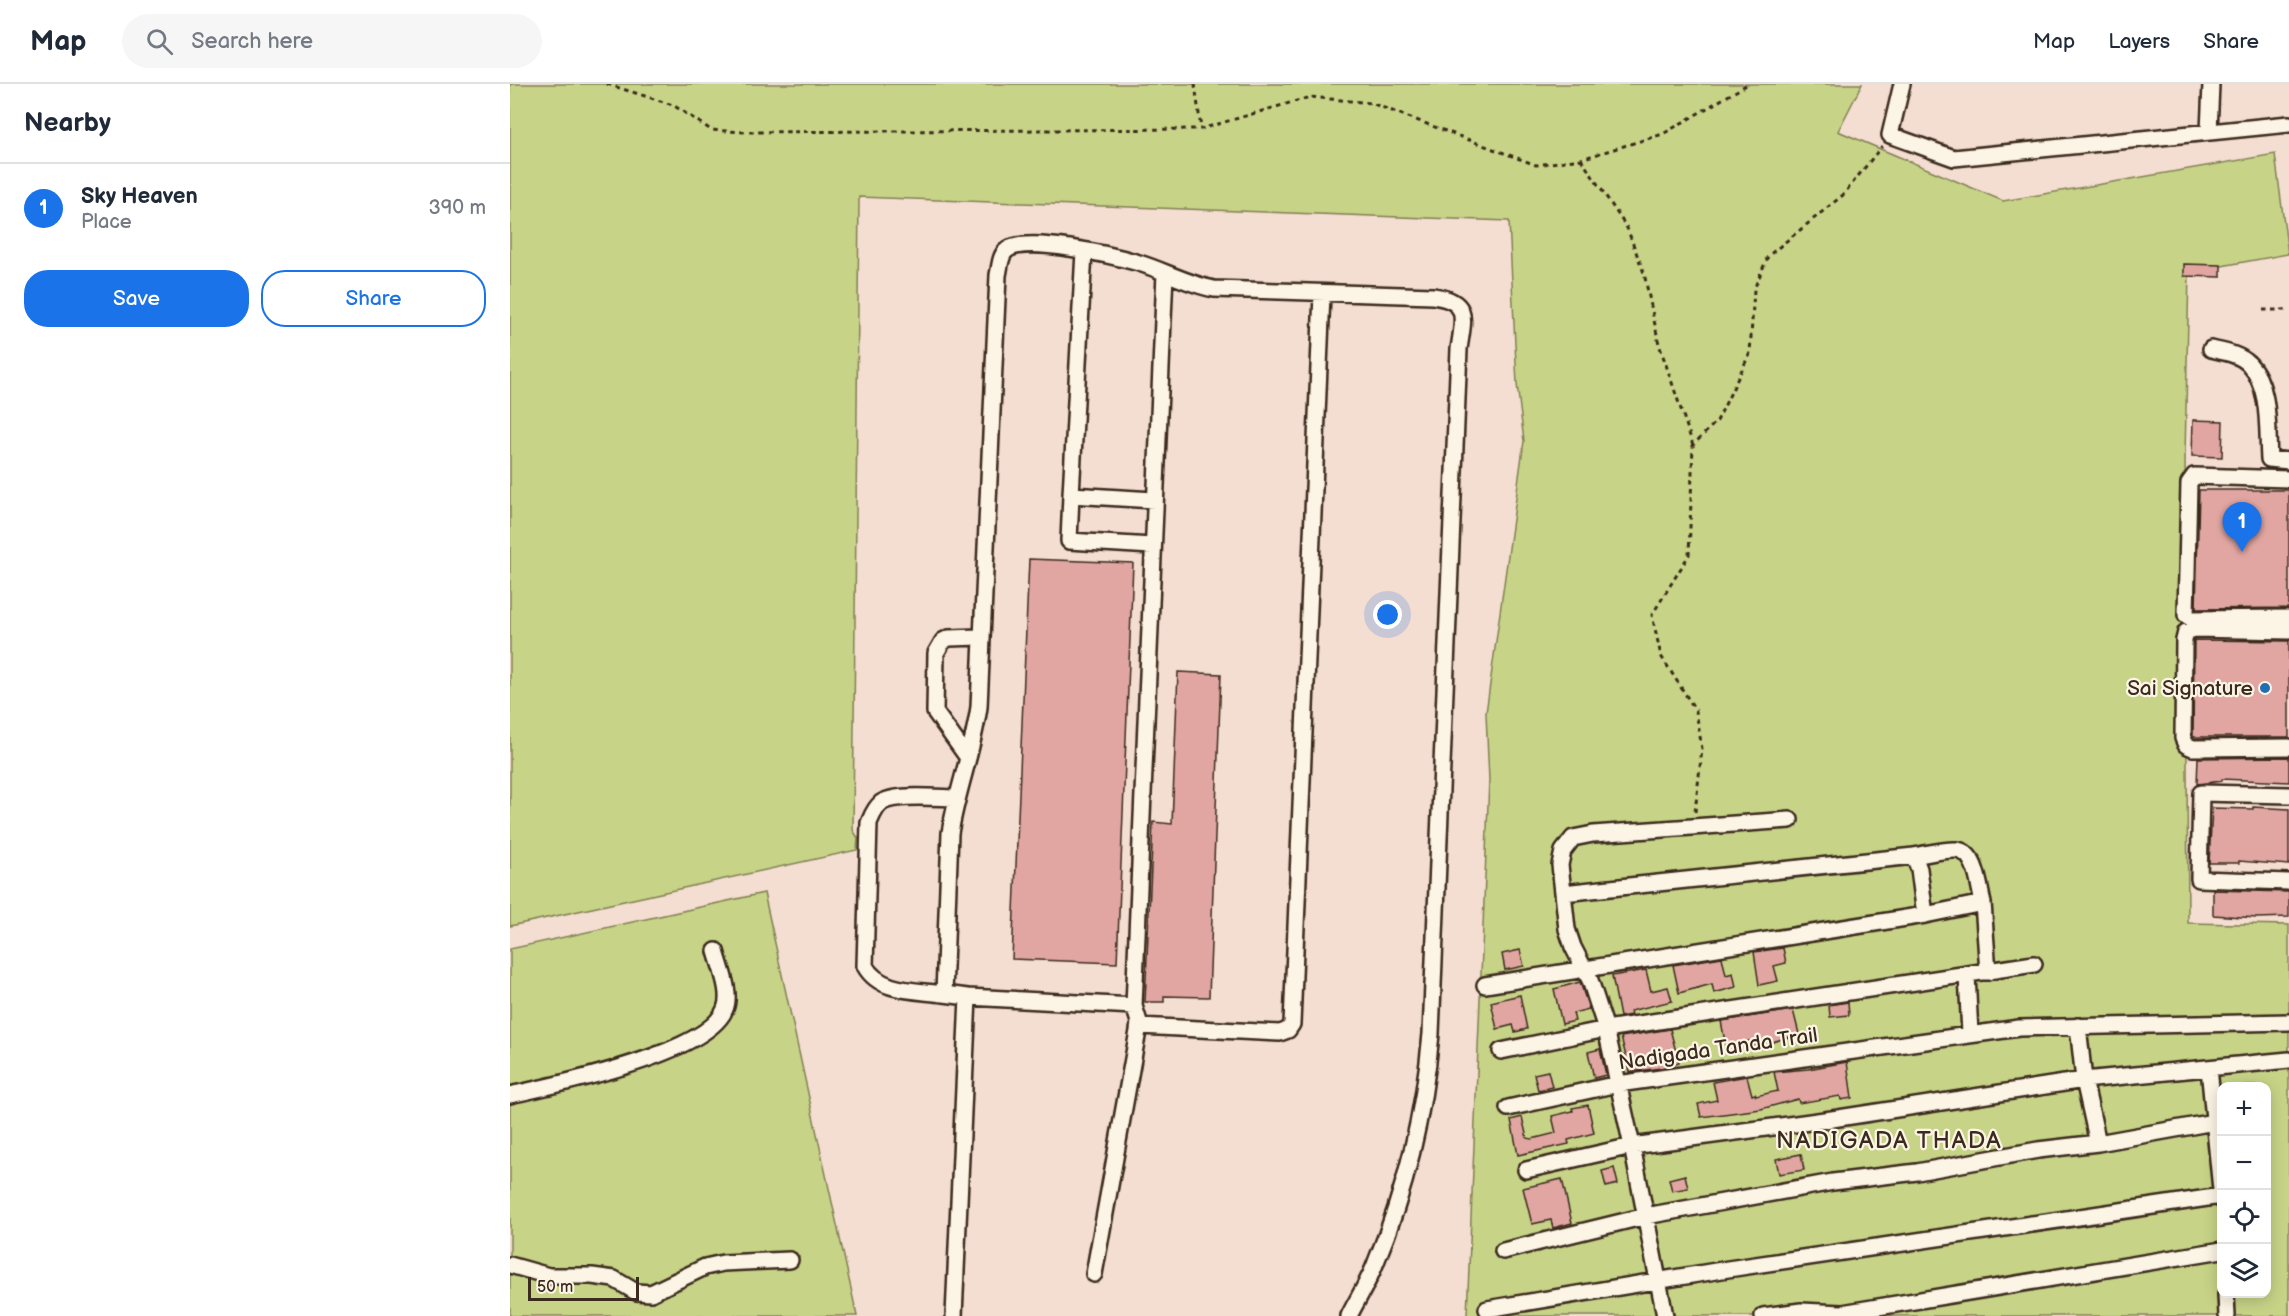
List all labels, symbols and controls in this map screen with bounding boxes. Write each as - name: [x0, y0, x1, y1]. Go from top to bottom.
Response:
- search box: [122, 14, 542, 68]
- text: Map: [30, 25, 86, 58]
- icon: search: [143, 25, 176, 58]
- text: Search here: [191, 28, 313, 55]
- text: Map: [2033, 29, 2075, 54]
- text: Layers: [2108, 29, 2170, 54]
- text: Share: [2203, 29, 2259, 54]
- text: Nearby: [24, 108, 111, 139]
- text: Sky Heaven: [81, 183, 198, 210]
- text: 1: [39, 196, 48, 220]
- text: 390 m: [428, 196, 486, 220]
- text: Place: [81, 210, 132, 234]
- button: Save: [24, 270, 249, 327]
- button: Share: [261, 270, 486, 327]
- pin: 1: [2222, 502, 2262, 552]
- your location: [1373, 600, 1402, 629]
- place label: Sai Signature: [2127, 676, 2253, 701]
- marker: Sai Signature: [2258, 681, 2272, 695]
- street label: Nadigada Tanda Trail: [1617, 1023, 1819, 1075]
- map controls: [2217, 1082, 2271, 1298]
- button: +: [2217, 1082, 2271, 1136]
- district label: NADIGADA THADA: [1776, 1126, 2002, 1155]
- button: −: [2217, 1136, 2271, 1190]
- button: locate: [2217, 1190, 2271, 1244]
- button: layers: [2217, 1244, 2271, 1298]
- scale bar: [528, 1274, 639, 1302]
- text: 50 m: [537, 1278, 573, 1297]

